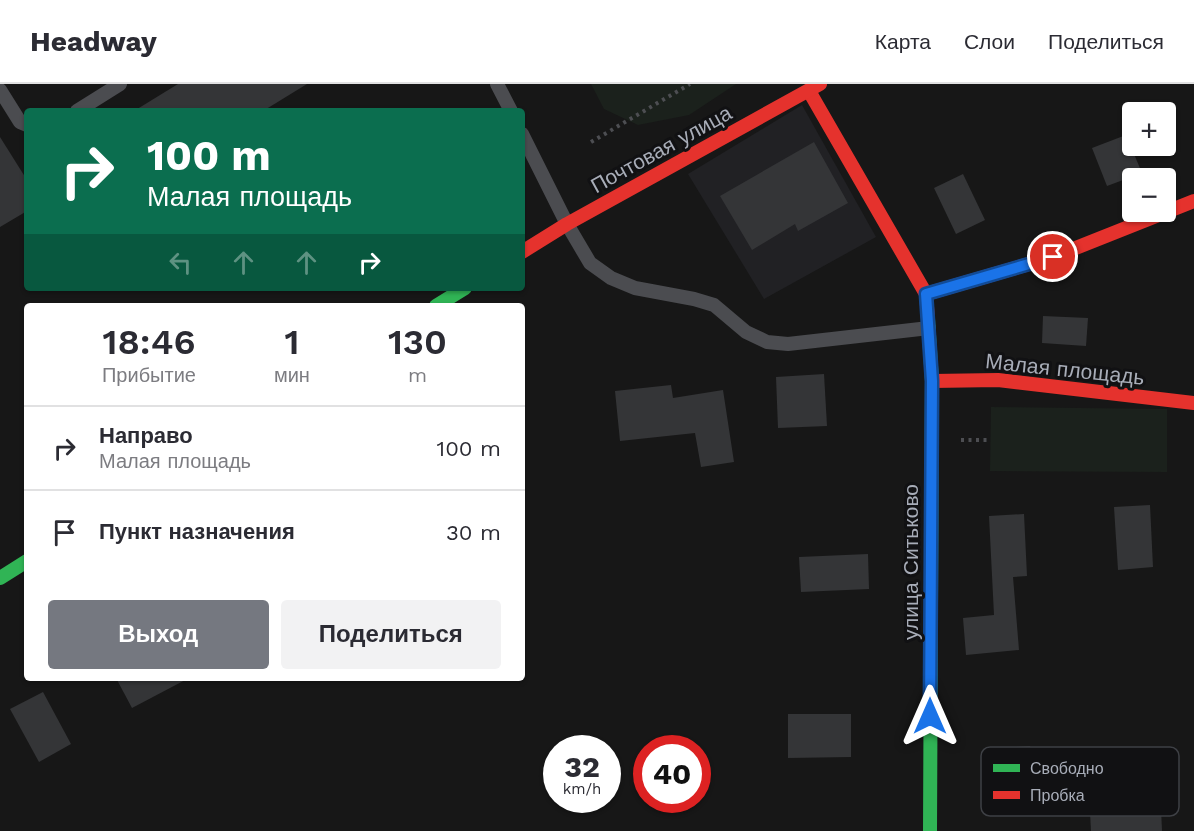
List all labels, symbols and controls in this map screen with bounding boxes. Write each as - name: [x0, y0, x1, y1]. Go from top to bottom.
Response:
- text: Headway: [30, 25, 157, 58]
- text: Карта: [875, 29, 931, 54]
- text: Слои: [964, 29, 1015, 54]
- text: Поделиться: [1048, 29, 1164, 54]
- street label: Почтовая улица: [586, 100, 736, 198]
- map controls: [1122, 102, 1176, 222]
- button: +: [1122, 102, 1176, 156]
- text: 100 m: [147, 131, 271, 180]
- icon: right: [48, 132, 126, 210]
- button: −: [1122, 168, 1176, 222]
- text: Малая площадь: [147, 181, 352, 213]
- pin: [1027, 231, 1078, 282]
- icon: arrive: [1036, 240, 1069, 273]
- icon: left: [164, 246, 197, 279]
- icon: ahead: [227, 246, 260, 279]
- icon: ahead: [290, 246, 323, 279]
- icon: right: [353, 246, 386, 279]
- text: 18:46: [102, 321, 196, 363]
- text: 1: [284, 321, 299, 363]
- text: 130: [388, 321, 447, 363]
- street label: Малая площадь: [984, 348, 1146, 390]
- text: Прибытие: [102, 363, 196, 387]
- text: мин: [274, 363, 310, 387]
- text: m: [408, 363, 427, 387]
- text: Направо: [99, 423, 193, 448]
- icon: right: [48, 432, 81, 465]
- text: 100 m: [437, 436, 501, 461]
- text: Малая площадь: [99, 449, 251, 473]
- street label: улица Ситьково: [898, 484, 923, 640]
- icon: arrive: [48, 516, 81, 549]
- text: Пункт назначения: [99, 519, 295, 544]
- text: 30 m: [446, 520, 501, 545]
- button: Выход: [48, 600, 269, 669]
- button: Поделиться: [281, 600, 501, 669]
- position arrow: [898, 684, 962, 748]
- speed limit sign: 40: [633, 735, 711, 813]
- legend: [981, 747, 1179, 816]
- text: 32: [564, 749, 600, 784]
- text: Свободно: [1030, 759, 1104, 778]
- text: km/h: [563, 780, 601, 798]
- text: Пробка: [1030, 786, 1085, 805]

